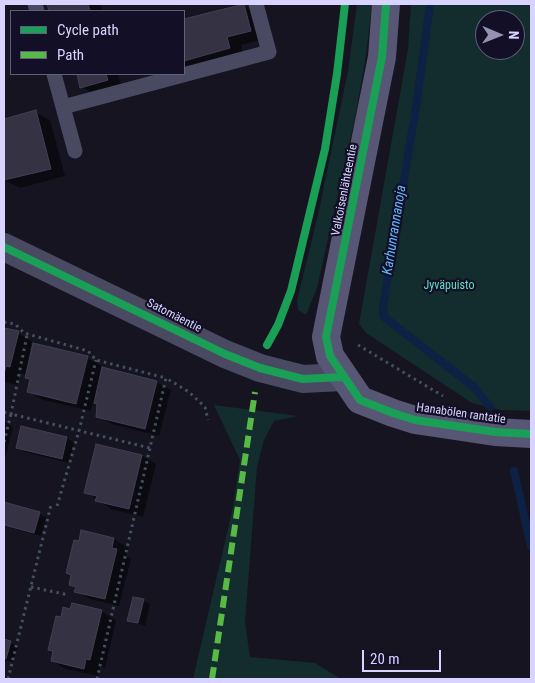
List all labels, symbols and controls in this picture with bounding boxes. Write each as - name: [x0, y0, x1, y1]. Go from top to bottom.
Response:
- legend: [10, 10, 185, 75]
- north arrow: [475, 10, 525, 60]
- text: Cycle path: [57, 21, 119, 39]
- text: N: [506, 31, 522, 40]
- text: Path: [57, 46, 84, 64]
- street label: Valkoisenlähteentie: [329, 143, 361, 237]
- water label: Karhunrannanoja: [380, 184, 410, 276]
- park label: Jyväpuisto: [424, 279, 474, 293]
- street label: Satomäentie: [144, 296, 204, 336]
- street label: Hanabölen rantatie: [416, 401, 506, 427]
- scale bar: [365, 640, 444, 672]
- text: 20 m: [370, 650, 400, 668]

